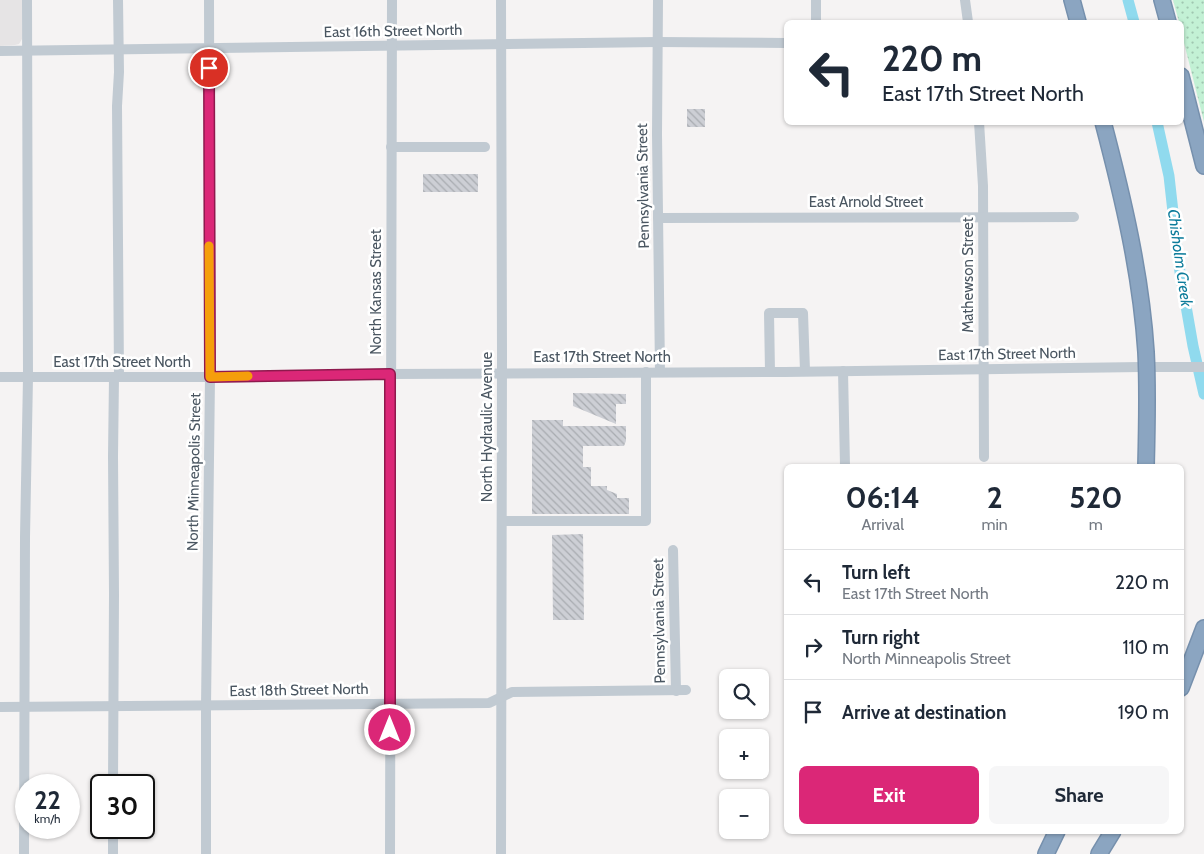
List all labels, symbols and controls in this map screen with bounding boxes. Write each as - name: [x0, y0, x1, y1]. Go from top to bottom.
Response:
- street label: East 16th Street North: [324, 21, 462, 41]
- text: 220 m: [882, 37, 982, 80]
- icon: left: [799, 40, 864, 105]
- pin: [188, 47, 230, 89]
- icon: arrive: [195, 54, 223, 82]
- text: East 17th Street North: [882, 80, 1084, 107]
- street label: Pennsylvania Street: [633, 123, 653, 249]
- street label: East Arnold Street: [809, 193, 923, 211]
- water label: Chisholm Creek: [1164, 208, 1196, 309]
- street label: Mathewson Street: [959, 217, 977, 333]
- street label: North Kansas Street: [367, 229, 385, 355]
- street label: East 17th Street North: [938, 344, 1076, 364]
- street label: East 17th Street North: [533, 348, 671, 366]
- street label: North Hydraulic Avenue: [478, 352, 496, 502]
- street label: East 17th Street North: [53, 353, 191, 371]
- street label: North Minneapolis Street: [184, 393, 204, 551]
- text: 06:14: [846, 479, 920, 516]
- text: 2: [987, 479, 1003, 516]
- text: 520: [1069, 479, 1122, 516]
- text: Arrival: [861, 515, 904, 534]
- text: min: [981, 515, 1008, 534]
- text: m: [1089, 515, 1103, 534]
- street label: Pennsylvania Street: [649, 558, 669, 684]
- text: Turn left: [842, 561, 910, 584]
- icon: left: [799, 568, 827, 596]
- text: 220 m: [1115, 571, 1169, 594]
- text: East 17th Street North: [842, 584, 989, 603]
- text: Turn right: [842, 626, 920, 649]
- icon: right: [799, 633, 827, 661]
- text: 110 m: [1122, 636, 1169, 659]
- text: North Minneapolis Street: [842, 649, 1011, 668]
- map controls: [719, 669, 769, 839]
- button: search: [719, 669, 769, 719]
- street label: East 18th Street North: [229, 680, 369, 700]
- icon: arrive: [799, 698, 827, 726]
- text: Arrive at destination: [842, 701, 1006, 724]
- text: 190 m: [1118, 701, 1169, 724]
- position arrow: [363, 703, 415, 755]
- button: +: [719, 729, 769, 779]
- button: Exit: [799, 766, 979, 824]
- button: Share: [989, 766, 1169, 824]
- speed limit sign: 30: [90, 774, 155, 839]
- text: 22: [34, 785, 61, 815]
- button: −: [719, 789, 769, 839]
- text: km/h: [34, 811, 61, 826]

